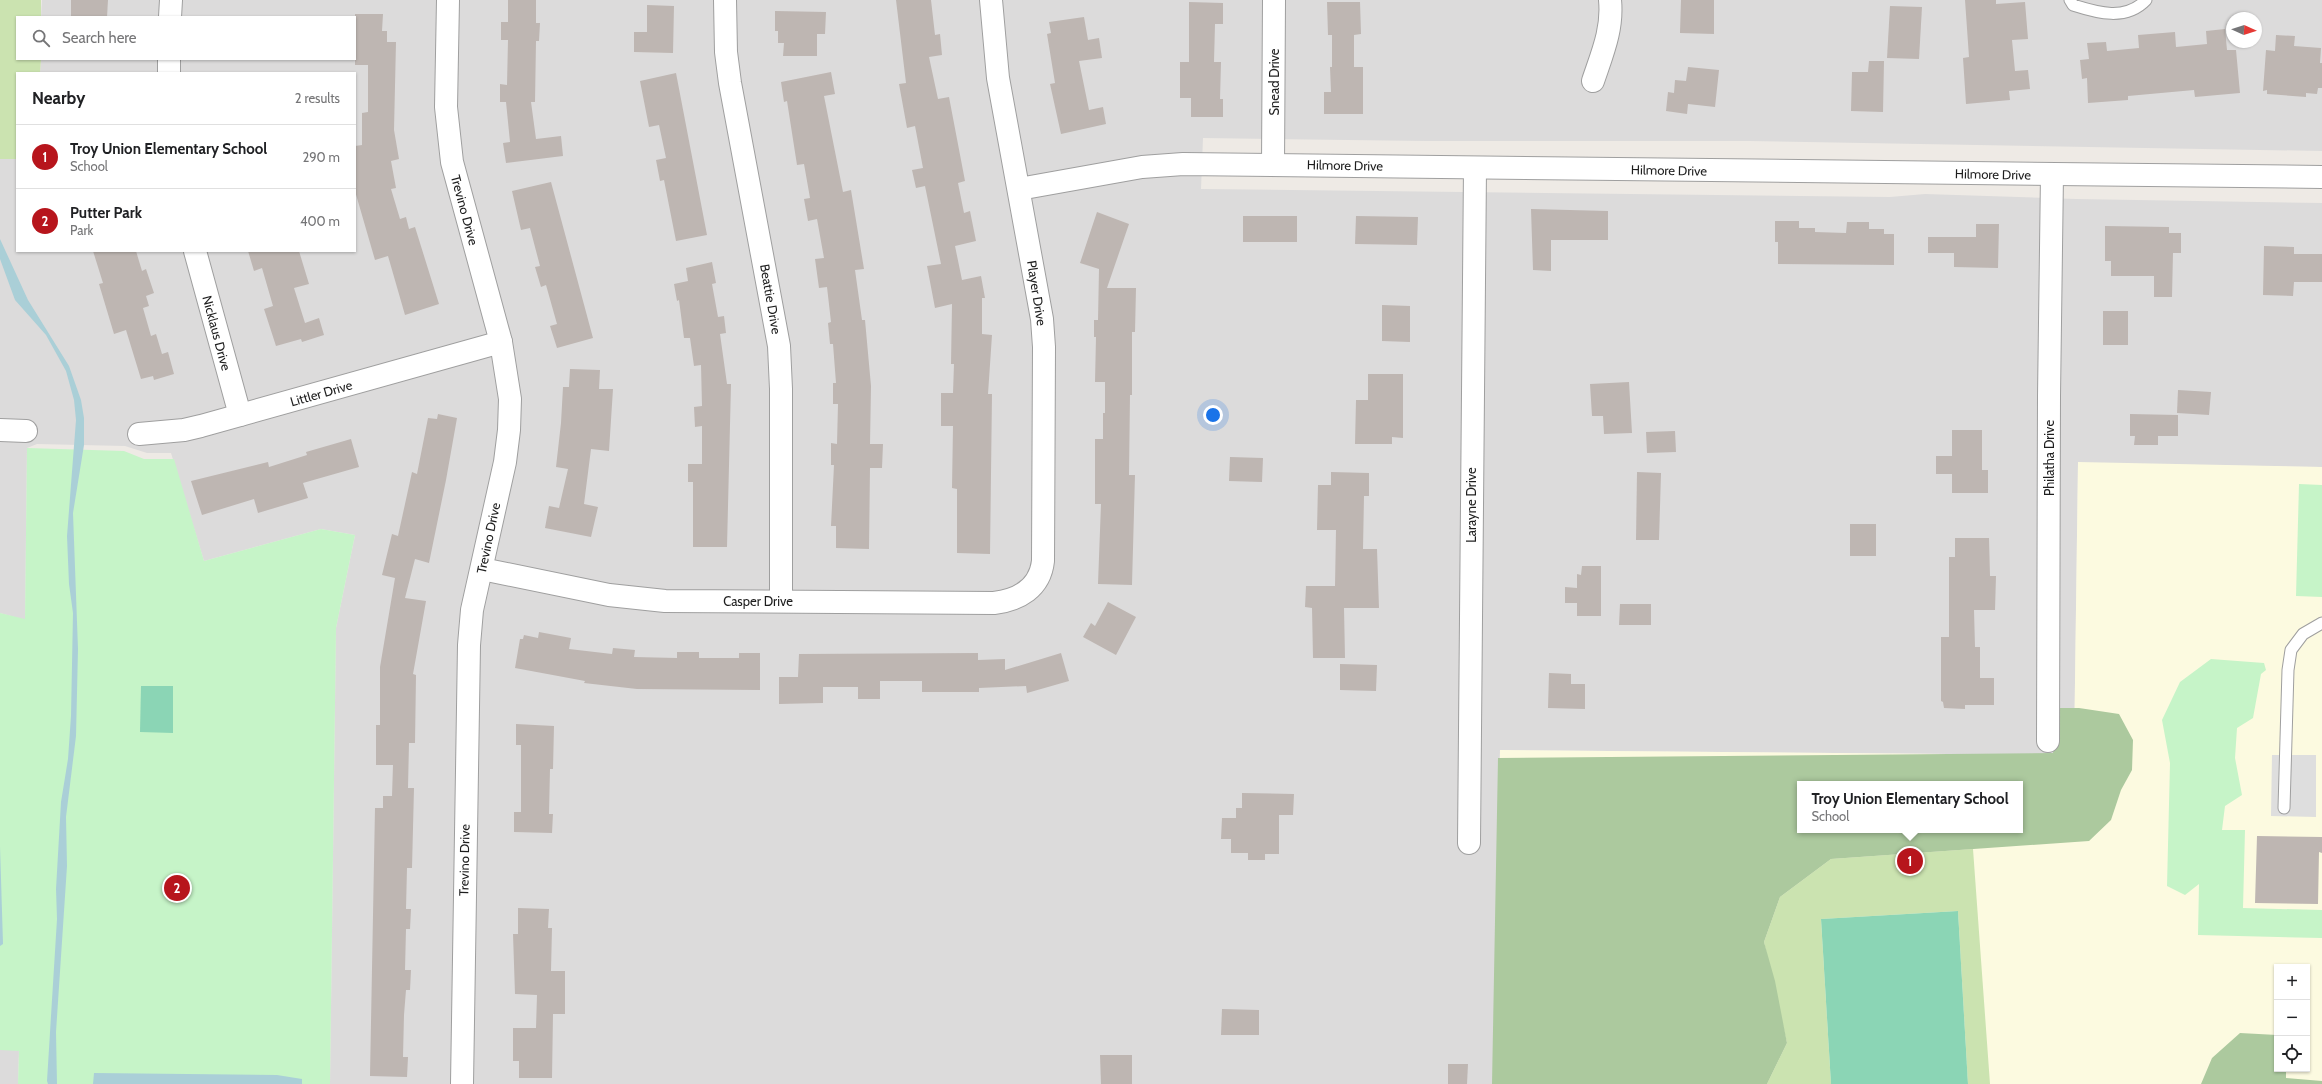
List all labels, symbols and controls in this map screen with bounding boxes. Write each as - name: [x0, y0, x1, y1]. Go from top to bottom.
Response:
- north arrow: [2226, 12, 2262, 48]
- search box: [16, 16, 356, 60]
- icon: search: [30, 27, 52, 49]
- text: Search here: [62, 29, 137, 47]
- street label: Snead Drive: [1266, 48, 1282, 115]
- text: Nearby: [32, 88, 85, 108]
- text: 2 results: [295, 90, 340, 106]
- text: Troy Union Elementary School: [70, 140, 267, 158]
- text: 1: [43, 149, 47, 165]
- text: 290 m: [302, 149, 340, 165]
- street label: Hilmore Drive: [1307, 156, 1384, 174]
- text: School: [70, 158, 108, 174]
- street label: Hilmore Drive: [1631, 161, 1708, 179]
- street label: Hilmore Drive: [1955, 165, 2032, 183]
- street label: Trevino Drive: [448, 173, 482, 247]
- text: Putter Park: [70, 204, 142, 222]
- text: 2: [42, 213, 48, 229]
- text: 400 m: [300, 213, 340, 229]
- text: Park: [70, 222, 93, 238]
- street label: Player Drive: [1024, 259, 1050, 327]
- street label: Beattie Drive: [757, 263, 785, 336]
- street label: Nicklaus Drive: [199, 294, 235, 373]
- street label: Littler Drive: [288, 376, 354, 409]
- your location: [1203, 405, 1223, 425]
- street label: Philatha Drive: [2041, 420, 2057, 496]
- street label: Larayne Drive: [1463, 467, 1479, 543]
- street label: Trevino Drive: [473, 501, 503, 575]
- street label: Casper Drive: [723, 593, 793, 609]
- popup: [1797, 781, 2023, 833]
- text: Troy Union Elementary School: [1811, 790, 2009, 808]
- text: School: [1811, 808, 1849, 824]
- street label: Trevino Drive: [455, 824, 473, 896]
- pin: 1: [1897, 846, 1923, 876]
- pin: 2: [164, 873, 190, 903]
- map controls: [2274, 964, 2310, 1072]
- button: +: [2274, 964, 2310, 1000]
- button: −: [2274, 1000, 2310, 1036]
- button: locate: [2274, 1036, 2310, 1072]

